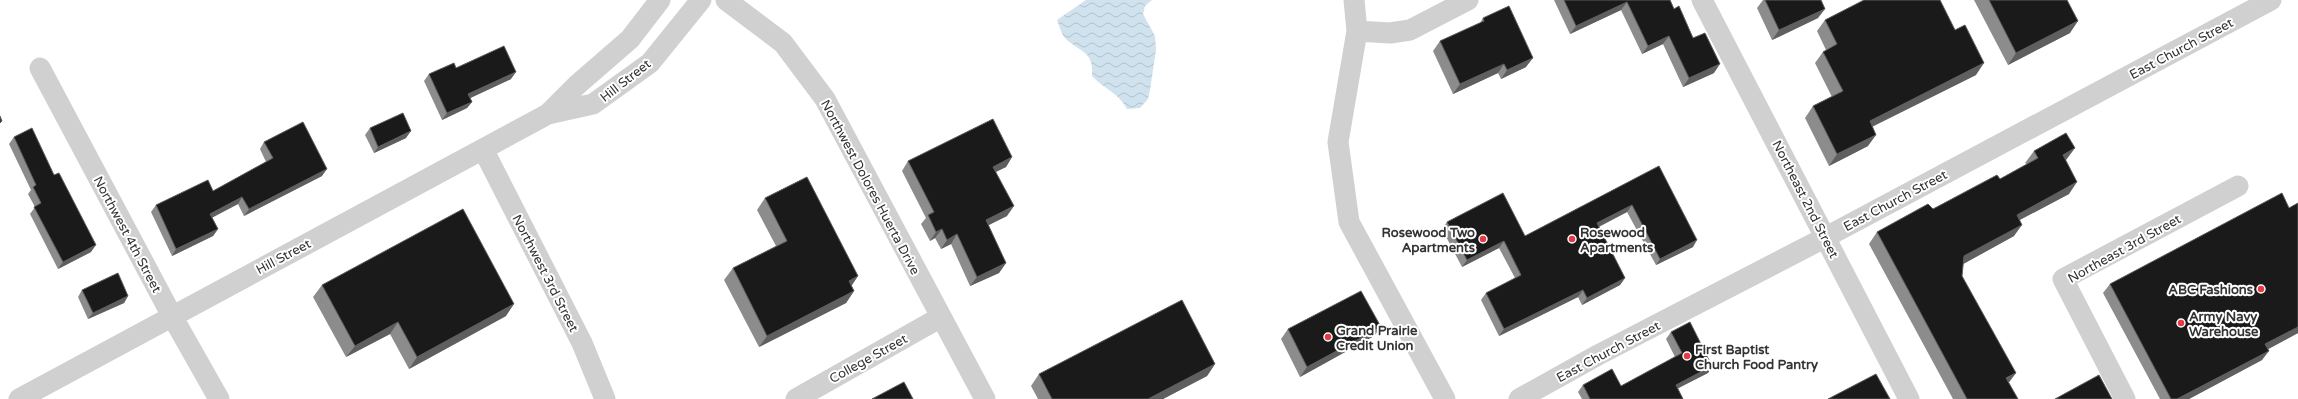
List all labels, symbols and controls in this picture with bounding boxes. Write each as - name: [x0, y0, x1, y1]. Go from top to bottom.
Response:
- street label: East Church Street: [2127, 15, 2236, 83]
- street label: Hill Street: [597, 56, 654, 106]
- street label: Northwest Dolores Huerta Drive: [817, 97, 923, 278]
- street label: Northeast 2nd Street: [1768, 138, 1842, 261]
- street label: East Church Street: [1841, 167, 1950, 235]
- street label: Northwest 4th Street: [90, 174, 165, 295]
- street label: Northeast 3rd Street: [2065, 211, 2184, 287]
- street label: Northwest 3rd Street: [509, 212, 582, 335]
- place label: Rosewood Two Apartments: [1382, 225, 1475, 256]
- place label: Rosewood Apartments: [1580, 225, 1653, 256]
- marker: Rosewood Two Apartments: [1478, 234, 1488, 244]
- marker: Rosewood Apartments: [1567, 234, 1577, 244]
- street label: Hill Street: [253, 236, 314, 278]
- place label: ABC Fashions: [2168, 282, 2253, 298]
- marker: ABC Fashions: [2256, 284, 2266, 294]
- place label: Army Navy Warehouse: [2189, 309, 2259, 340]
- street label: East Church Street: [1554, 318, 1663, 386]
- marker: Army Navy Warehouse: [2176, 318, 2186, 328]
- place label: Grand Prairie Credit Union: [1336, 323, 1418, 354]
- street label: College Street: [827, 331, 910, 387]
- marker: Grand Prairie Credit Union: [1323, 332, 1333, 342]
- place label: First Baptist Church Food Pantry: [1695, 342, 1818, 373]
- marker: First Baptist Church Food Pantry: [1682, 351, 1692, 361]

